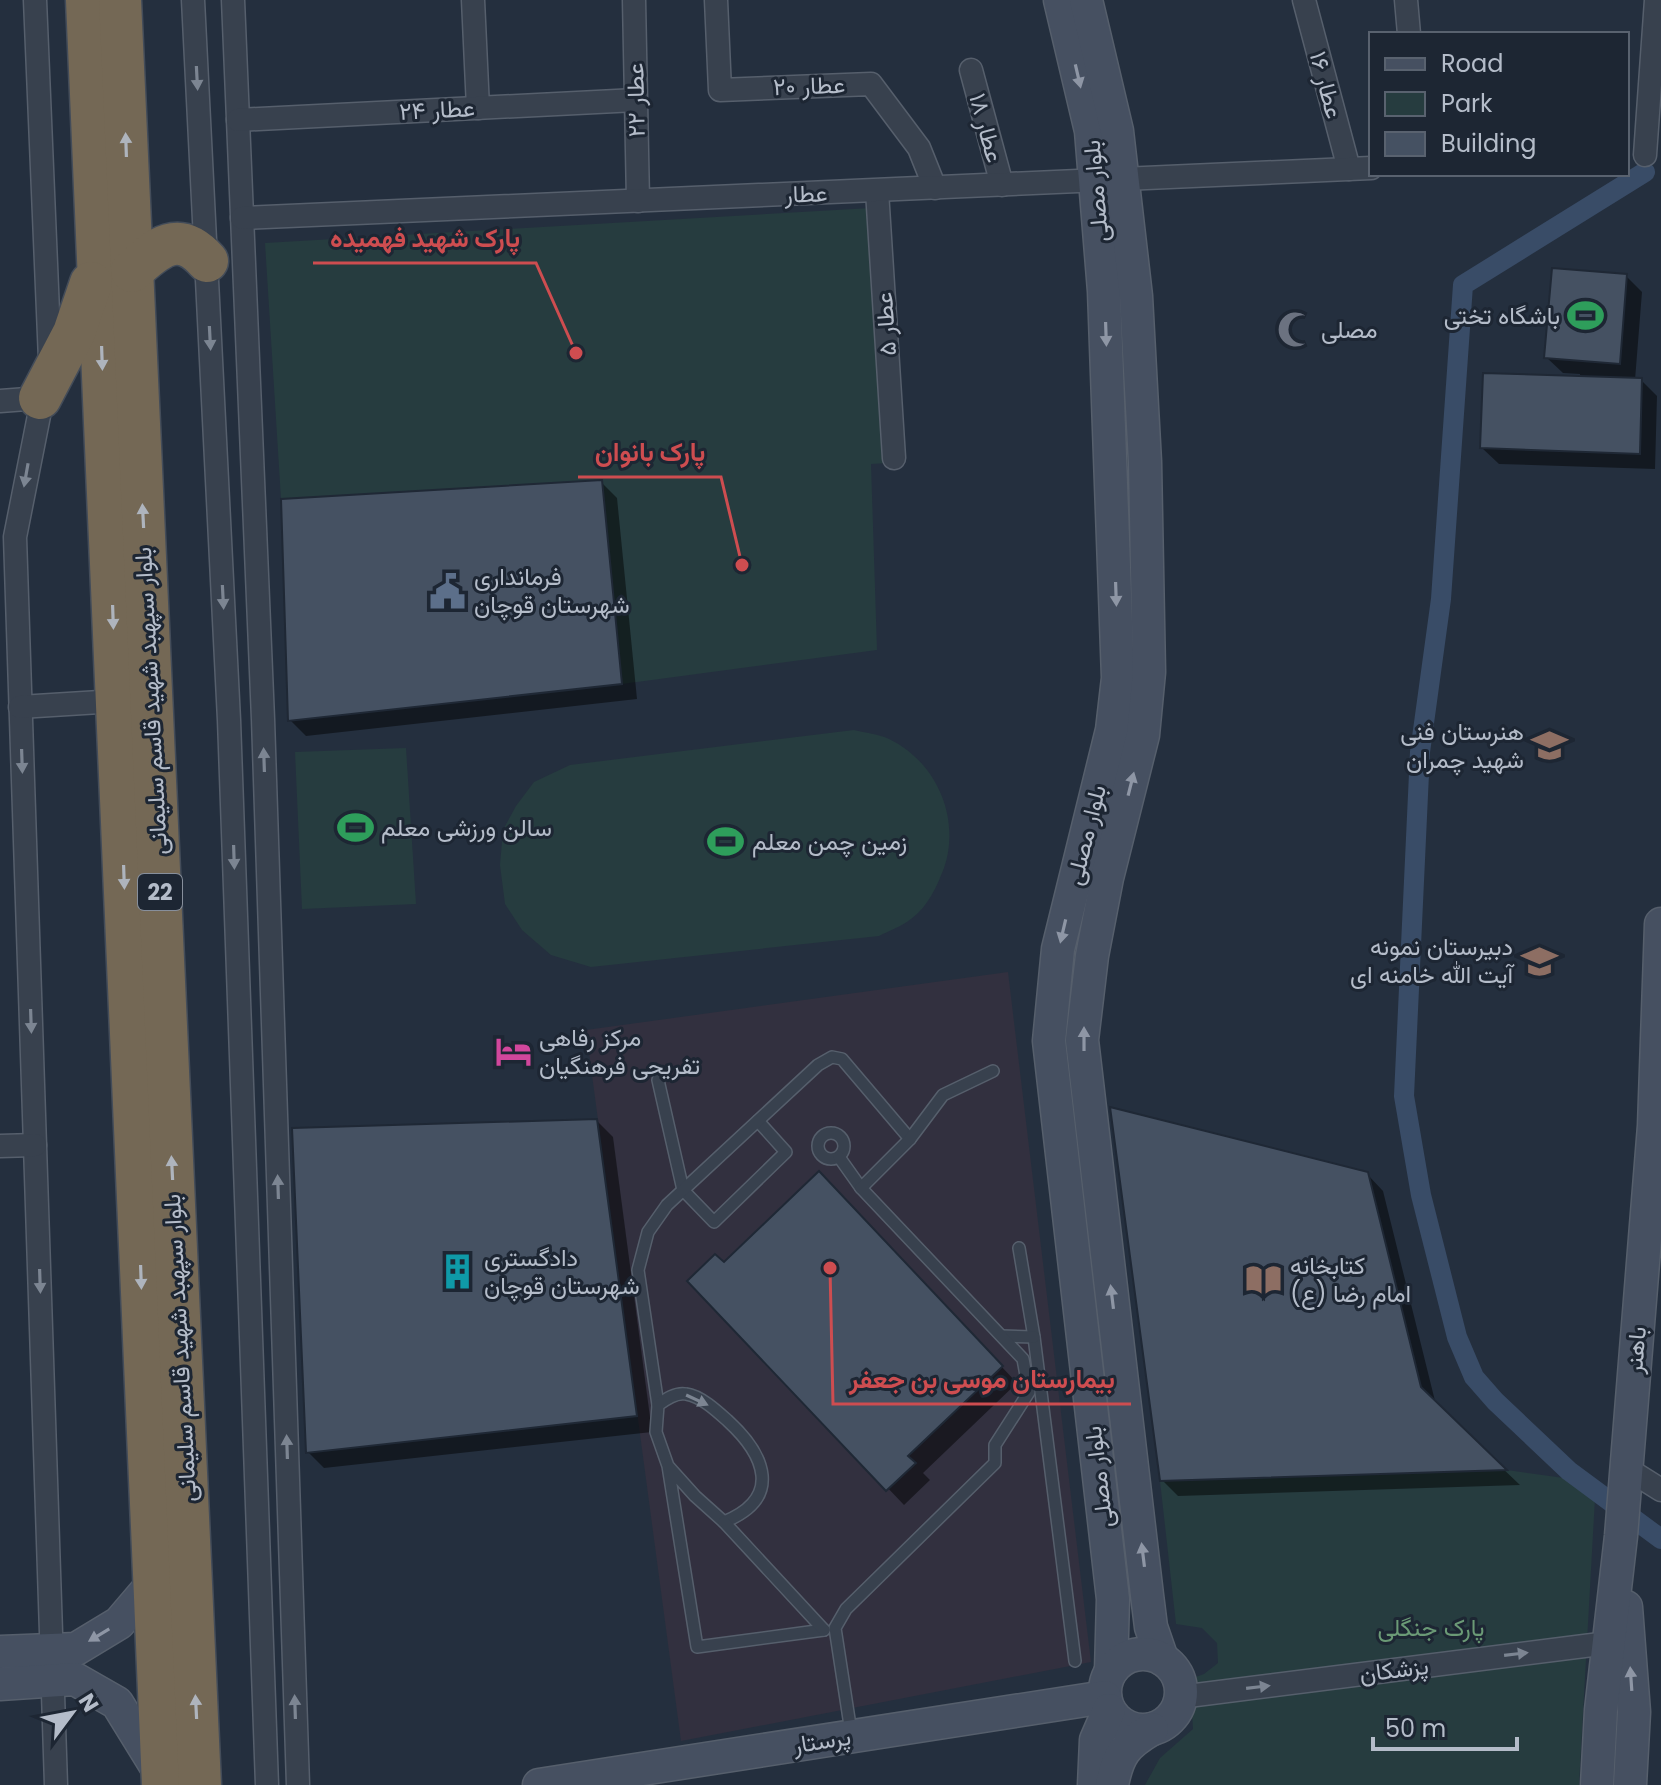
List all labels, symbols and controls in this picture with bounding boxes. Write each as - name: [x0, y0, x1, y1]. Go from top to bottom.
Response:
- legend: [1369, 32, 1629, 176]
- text: Road: [1441, 47, 1503, 80]
- street label: عطار ۱۶: [1302, 48, 1351, 122]
- street label: عطار ۲۲: [618, 62, 653, 138]
- one-way arrow: [1072, 64, 1085, 89]
- one-way arrow: [191, 66, 204, 91]
- street label: عطار ۲۰: [772, 68, 846, 103]
- text: Park: [1441, 87, 1493, 120]
- street label: عطار ۱۸: [961, 89, 1012, 166]
- street label: عطار ۲۴: [398, 91, 476, 128]
- text: Building: [1441, 127, 1537, 160]
- one-way arrow: [119, 132, 132, 157]
- street label: بلوار مصلی: [1075, 139, 1116, 243]
- street label: عطار: [783, 176, 828, 211]
- callout: پارک شهید فهمیده: [313, 213, 536, 263]
- text: پارک شهید فهمیده: [330, 220, 520, 256]
- street label: عطار ۵: [867, 291, 904, 357]
- sports icon: باشگاه تختی: [1567, 297, 1605, 335]
- place label: باشگاه تختی: [1444, 299, 1560, 332]
- mosque icon: مصلی: [1276, 311, 1314, 349]
- place label: مصلی: [1321, 313, 1378, 346]
- one-way arrow: [1099, 322, 1112, 347]
- one-way arrow: [204, 326, 217, 351]
- one-way arrow: [96, 346, 109, 371]
- callout: پارک بانوان: [578, 427, 721, 477]
- text: پارک بانوان: [595, 434, 705, 470]
- one-way arrow: [20, 462, 32, 487]
- one-way arrow: [137, 503, 150, 528]
- street label: بلوار سپهبد شهید قاسم سلیمانی: [126, 546, 175, 856]
- place label: فرمانداری شهرستان قوچان: [474, 560, 630, 621]
- public building icon: فرمانداری شهرستان قوچان: [429, 572, 467, 610]
- one-way arrow: [1109, 582, 1122, 607]
- one-way arrow: [217, 585, 230, 610]
- one-way arrow: [107, 605, 120, 630]
- place label: هنرستان فنی شهید چمران: [1400, 715, 1524, 776]
- school or university icon: هنرستان فنی شهید چمران: [1531, 727, 1569, 765]
- one-way arrow: [258, 747, 271, 772]
- one-way arrow: [16, 749, 29, 774]
- one-way arrow: [1125, 771, 1137, 796]
- street label: بلوار مصلی: [1057, 781, 1114, 888]
- sports icon: سالن ورزشی معلم: [336, 809, 374, 847]
- place label: سالن ورزشی معلم: [381, 811, 552, 844]
- sports icon: زمین چمن معلم: [707, 823, 745, 861]
- place label: زمین چمن معلم: [752, 825, 907, 858]
- one-way arrow: [228, 845, 241, 870]
- one-way arrow: [118, 865, 131, 890]
- road number: 22: [138, 874, 182, 910]
- one-way arrow: [1056, 919, 1068, 944]
- place label: دبیرستان نمونه آیت الله خامنه ای: [1350, 930, 1515, 991]
- school or university icon: دبیرستان نمونه آیت الله خامنه ای: [1520, 942, 1558, 980]
- one-way arrow: [25, 1009, 38, 1034]
- place label: مرکز رفاهی تفریحی فرهنگیان: [539, 1021, 700, 1082]
- one-way arrow: [1078, 1026, 1090, 1051]
- hotel icon: مرکز رفاهی تفریحی فرهنگیان: [494, 1033, 532, 1071]
- one-way arrow: [166, 1155, 179, 1180]
- one-way arrow: [272, 1174, 285, 1199]
- street label: بلوار سپهبد شهید قاسم سلیمانی: [155, 1193, 204, 1503]
- place label: دادگستری شهرستان قوچان: [484, 1241, 640, 1302]
- place label: کتابخانه امام رضا (ع): [1290, 1249, 1411, 1310]
- building icon: دادگستری شهرستان قوچان: [439, 1253, 477, 1291]
- library icon: کتابخانه امام رضا (ع): [1245, 1261, 1283, 1299]
- one-way arrow: [135, 1265, 148, 1290]
- one-way arrow: [33, 1269, 46, 1294]
- one-way arrow: [1106, 1284, 1119, 1309]
- street label: باهنر: [1617, 1325, 1654, 1376]
- callout: بیمارستان موسی بن جعفر: [833, 1354, 1131, 1404]
- text: بیمارستان موسی بن جعفر: [848, 1361, 1115, 1397]
- one-way arrow: [685, 1393, 708, 1407]
- street label: بلوار مصلی: [1076, 1424, 1121, 1530]
- one-way arrow: [280, 1434, 293, 1459]
- one-way arrow: [1136, 1542, 1149, 1567]
- park label: پارک جنگلی: [1378, 1611, 1484, 1644]
- one-way arrow: [88, 1628, 110, 1642]
- one-way arrow: [1504, 1648, 1529, 1661]
- street label: پزشکان: [1357, 1649, 1430, 1690]
- one-way arrow: [1624, 1666, 1637, 1691]
- north arrow: [32, 1673, 112, 1753]
- one-way arrow: [1246, 1681, 1271, 1694]
- text: N: [71, 1687, 106, 1718]
- one-way arrow: [190, 1694, 203, 1719]
- one-way arrow: [289, 1694, 302, 1719]
- scale bar: [1373, 1701, 1517, 1751]
- text: 50 m: [1385, 1712, 1446, 1745]
- street label: پرستار: [790, 1720, 853, 1762]

